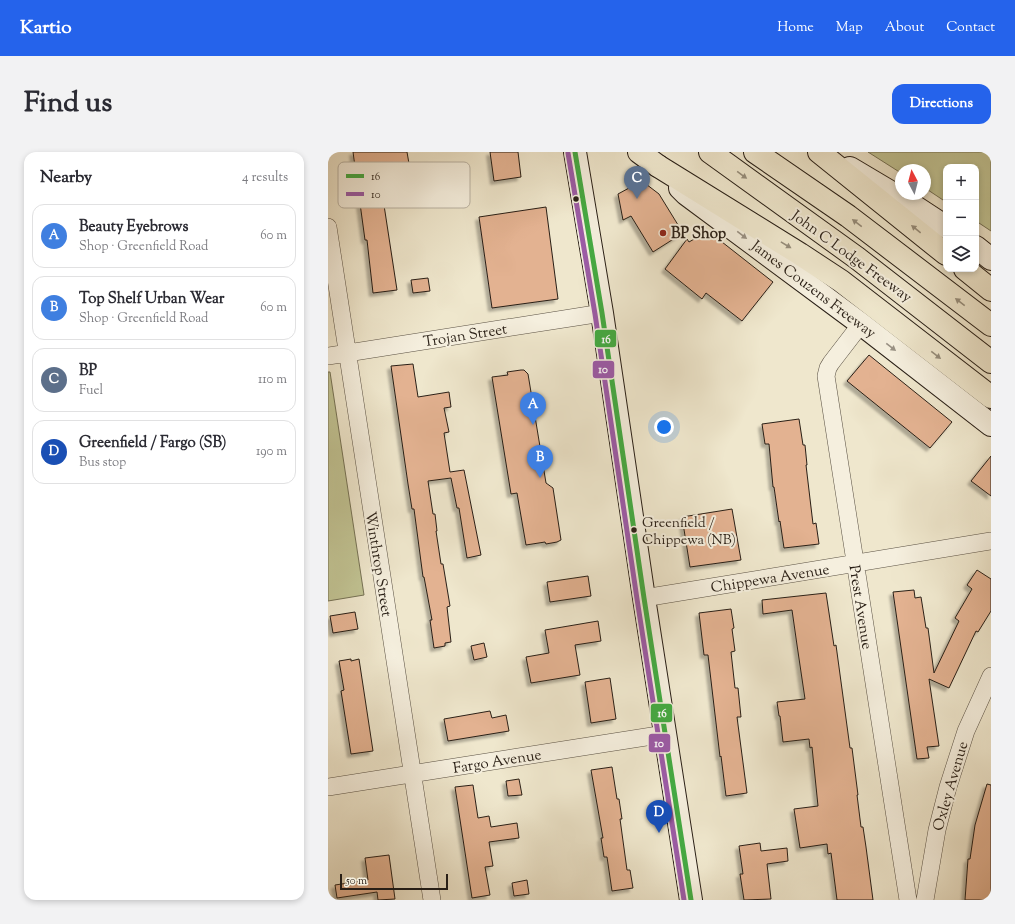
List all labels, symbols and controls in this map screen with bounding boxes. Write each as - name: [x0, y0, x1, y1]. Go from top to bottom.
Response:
- text: Kartio: [20, 15, 72, 42]
- text: Home: [777, 18, 814, 38]
- text: Map: [836, 18, 863, 38]
- text: About: [885, 18, 924, 38]
- text: Contact: [946, 18, 995, 38]
- text: Find us: [24, 84, 112, 124]
- button: Directions: [892, 84, 991, 124]
- legend: [338, 162, 470, 208]
- north arrow: [895, 164, 931, 200]
- map controls: [943, 164, 979, 272]
- button: +: [943, 164, 979, 200]
- text: Nearby: [40, 166, 92, 190]
- pin: C: [624, 166, 650, 199]
- text: 4 results: [242, 169, 288, 187]
- text: 16: [371, 169, 380, 185]
- one-way arrow: [736, 171, 747, 179]
- text: 10: [371, 187, 381, 203]
- unlabelled marker: [571, 194, 581, 204]
- button: −: [943, 200, 979, 236]
- street label: John C Lodge Freeway: [786, 206, 916, 308]
- text: Beauty Eyebrows: [79, 217, 188, 238]
- one-way arrow: [851, 219, 862, 227]
- place label: BP Shop: [671, 224, 727, 245]
- one-way arrow: [910, 225, 921, 234]
- text: A: [49, 227, 59, 245]
- text: 60 m: [260, 227, 287, 245]
- marker: BP Shop: [658, 228, 668, 238]
- one-way arrow: [736, 231, 747, 239]
- street label: James Couzens Freeway: [745, 236, 880, 345]
- button: layers: [943, 236, 979, 272]
- text: Shop · Greenfield Road: [79, 238, 208, 256]
- one-way arrow: [781, 241, 791, 249]
- text: Top Shelf Urban Wear: [79, 289, 224, 310]
- one-way arrow: [955, 297, 966, 306]
- text: B: [50, 299, 58, 317]
- text: 60 m: [260, 299, 287, 317]
- text: Shop · Greenfield Road: [79, 310, 208, 328]
- street label: Trojan Street: [422, 319, 509, 353]
- line badge: 16: [594, 329, 617, 348]
- text: 16: [600, 332, 611, 348]
- one-way arrow: [885, 342, 896, 351]
- one-way arrow: [931, 351, 942, 359]
- line badge: 10: [592, 360, 615, 379]
- text: BP: [79, 361, 97, 382]
- text: 10: [597, 362, 608, 378]
- text: C: [49, 371, 59, 389]
- text: 110 m: [258, 371, 287, 389]
- text: Fuel: [79, 382, 103, 400]
- pin: A: [520, 392, 546, 425]
- your location: [654, 417, 674, 437]
- text: Greenfield / Fargo (SB): [79, 433, 226, 454]
- text: D: [49, 443, 59, 461]
- text: 190 m: [256, 443, 287, 461]
- pin: B: [527, 445, 553, 478]
- text: Bus stop: [79, 454, 126, 472]
- street label: Winthrop Street: [359, 510, 396, 618]
- place label: Greenfield / Chippewa (NB): [642, 514, 736, 551]
- marker: Greenfield / Chippewa (NB): [629, 525, 639, 535]
- street label: Chippewa Avenue: [709, 560, 831, 599]
- street label: Prest Avenue: [842, 564, 877, 651]
- line badge: 16: [650, 703, 673, 723]
- text: 16: [656, 706, 667, 722]
- line badge: 10: [648, 733, 671, 753]
- text: 10: [653, 736, 664, 752]
- street label: Oxley Avenue: [929, 739, 974, 834]
- street label: Fargo Avenue: [452, 745, 543, 780]
- pin: D: [646, 800, 672, 833]
- scale bar: [340, 872, 448, 891]
- text: 50 m: [346, 873, 367, 889]

